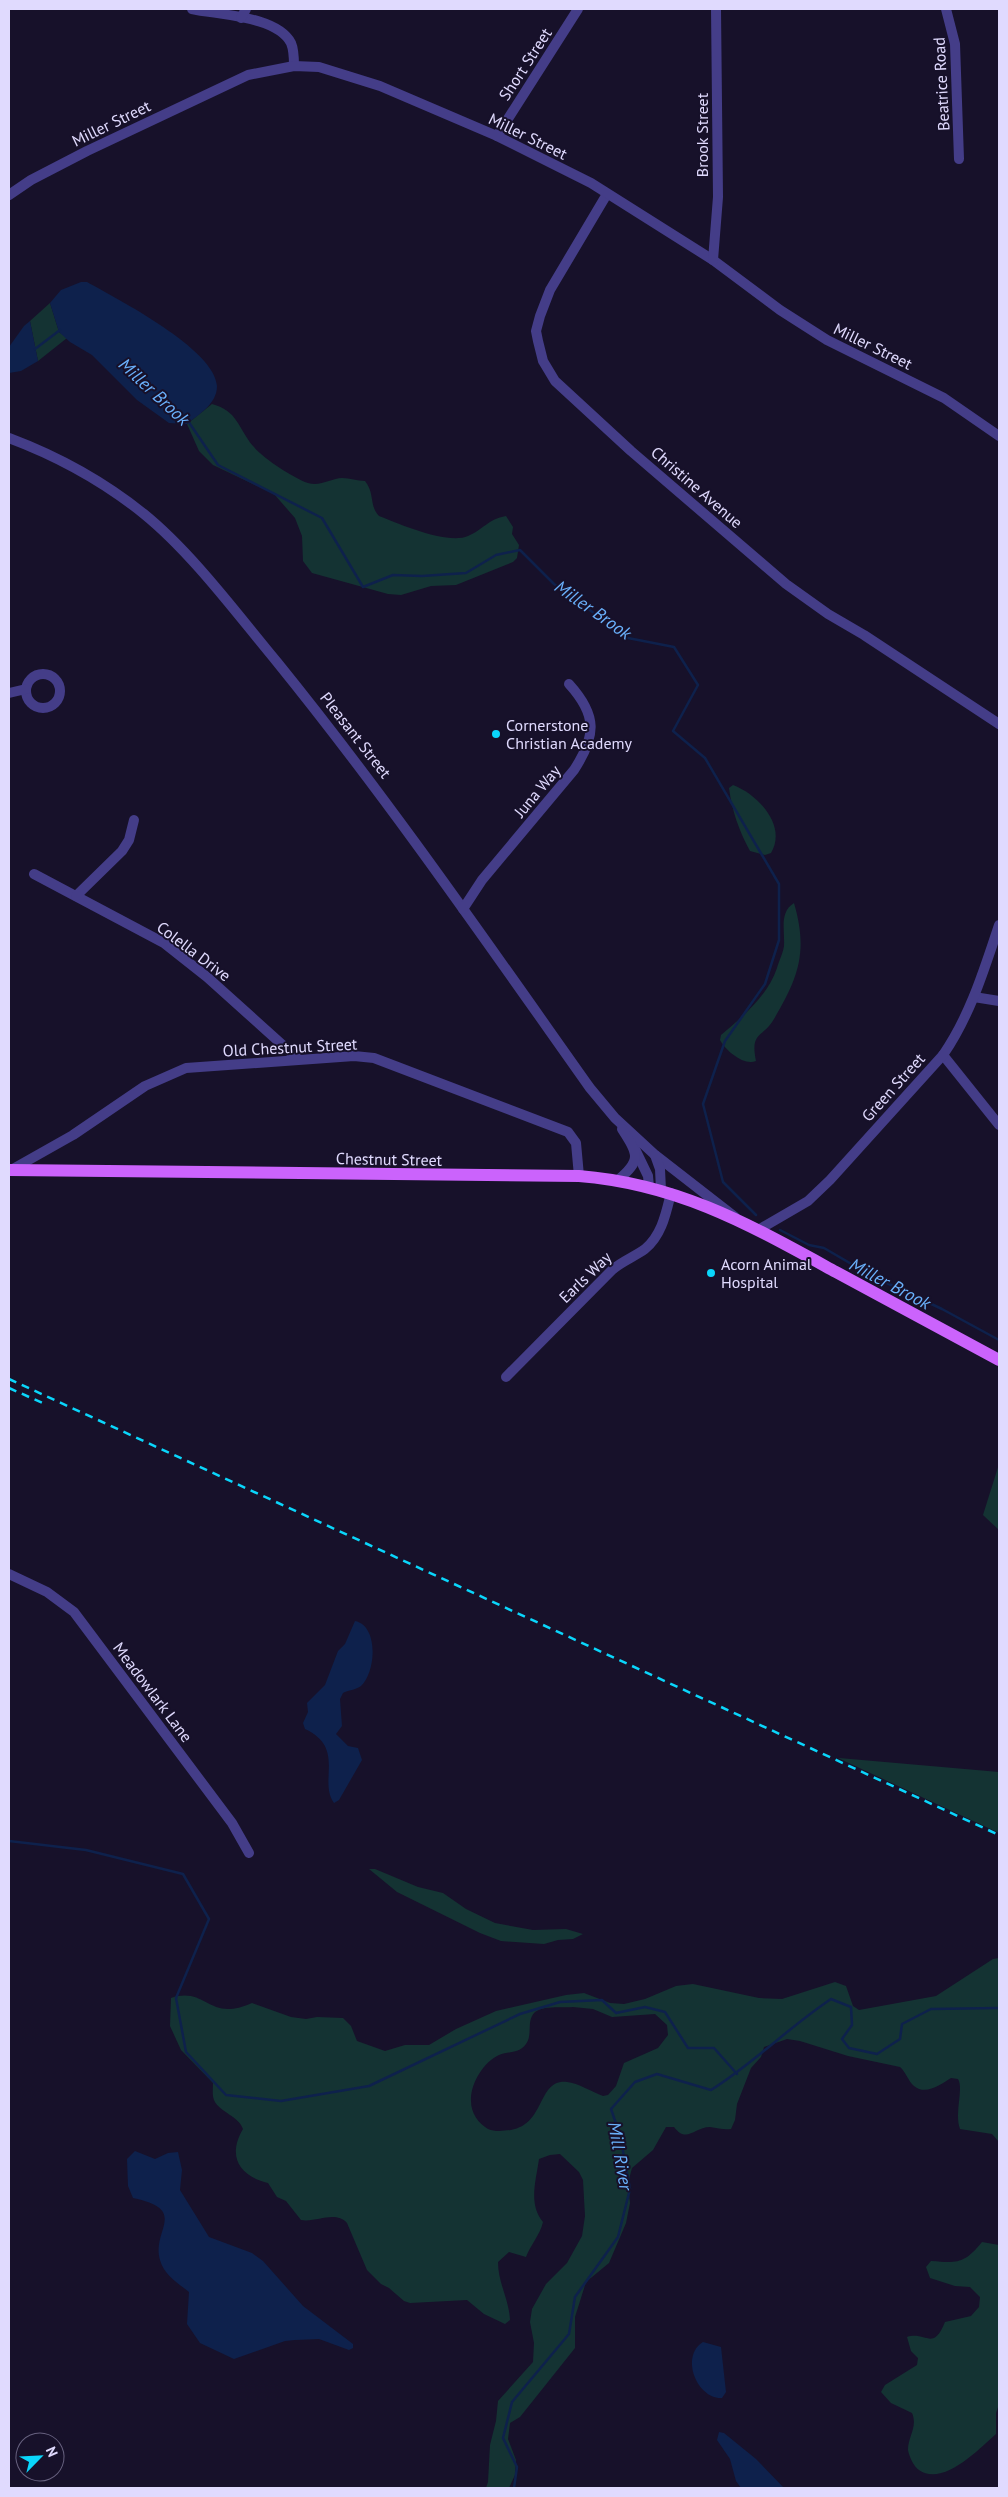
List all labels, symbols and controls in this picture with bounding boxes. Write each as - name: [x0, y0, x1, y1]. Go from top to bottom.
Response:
- street label: Short Street: [494, 24, 556, 104]
- street label: Beatrice Road: [929, 37, 953, 131]
- street label: Brook Street: [692, 92, 712, 177]
- street label: Miller Street: [68, 95, 154, 151]
- street label: Miller Street: [485, 108, 571, 164]
- street label: Miller Street: [830, 318, 916, 374]
- water label: Miller Brook: [114, 353, 195, 431]
- street label: Christine Avenue: [647, 442, 747, 532]
- water label: Miller Brook: [550, 575, 637, 645]
- street label: Pleasant Street: [316, 688, 396, 782]
- place label: Cornerstone Christian Academy: [506, 715, 633, 753]
- marker: Cornerstone Christian Academy: [490, 728, 502, 740]
- street label: Juna Way: [509, 760, 565, 822]
- street label: Colella Drive: [153, 917, 235, 985]
- street label: Old Chestnut Street: [222, 1033, 358, 1061]
- street label: Green Street: [857, 1048, 929, 1125]
- street label: Chestnut Street: [336, 1148, 443, 1170]
- street label: Earls Way: [555, 1247, 616, 1307]
- water label: Miller Brook: [846, 1253, 936, 1315]
- place label: Acorn Animal Hospital: [721, 1254, 812, 1292]
- marker: Acorn Animal Hospital: [705, 1267, 717, 1279]
- street label: Meadowlark Lane: [109, 1638, 197, 1746]
- water label: Mill River: [603, 2120, 638, 2193]
- north arrow: [15, 2432, 65, 2482]
- text: N: [42, 2444, 62, 2460]

